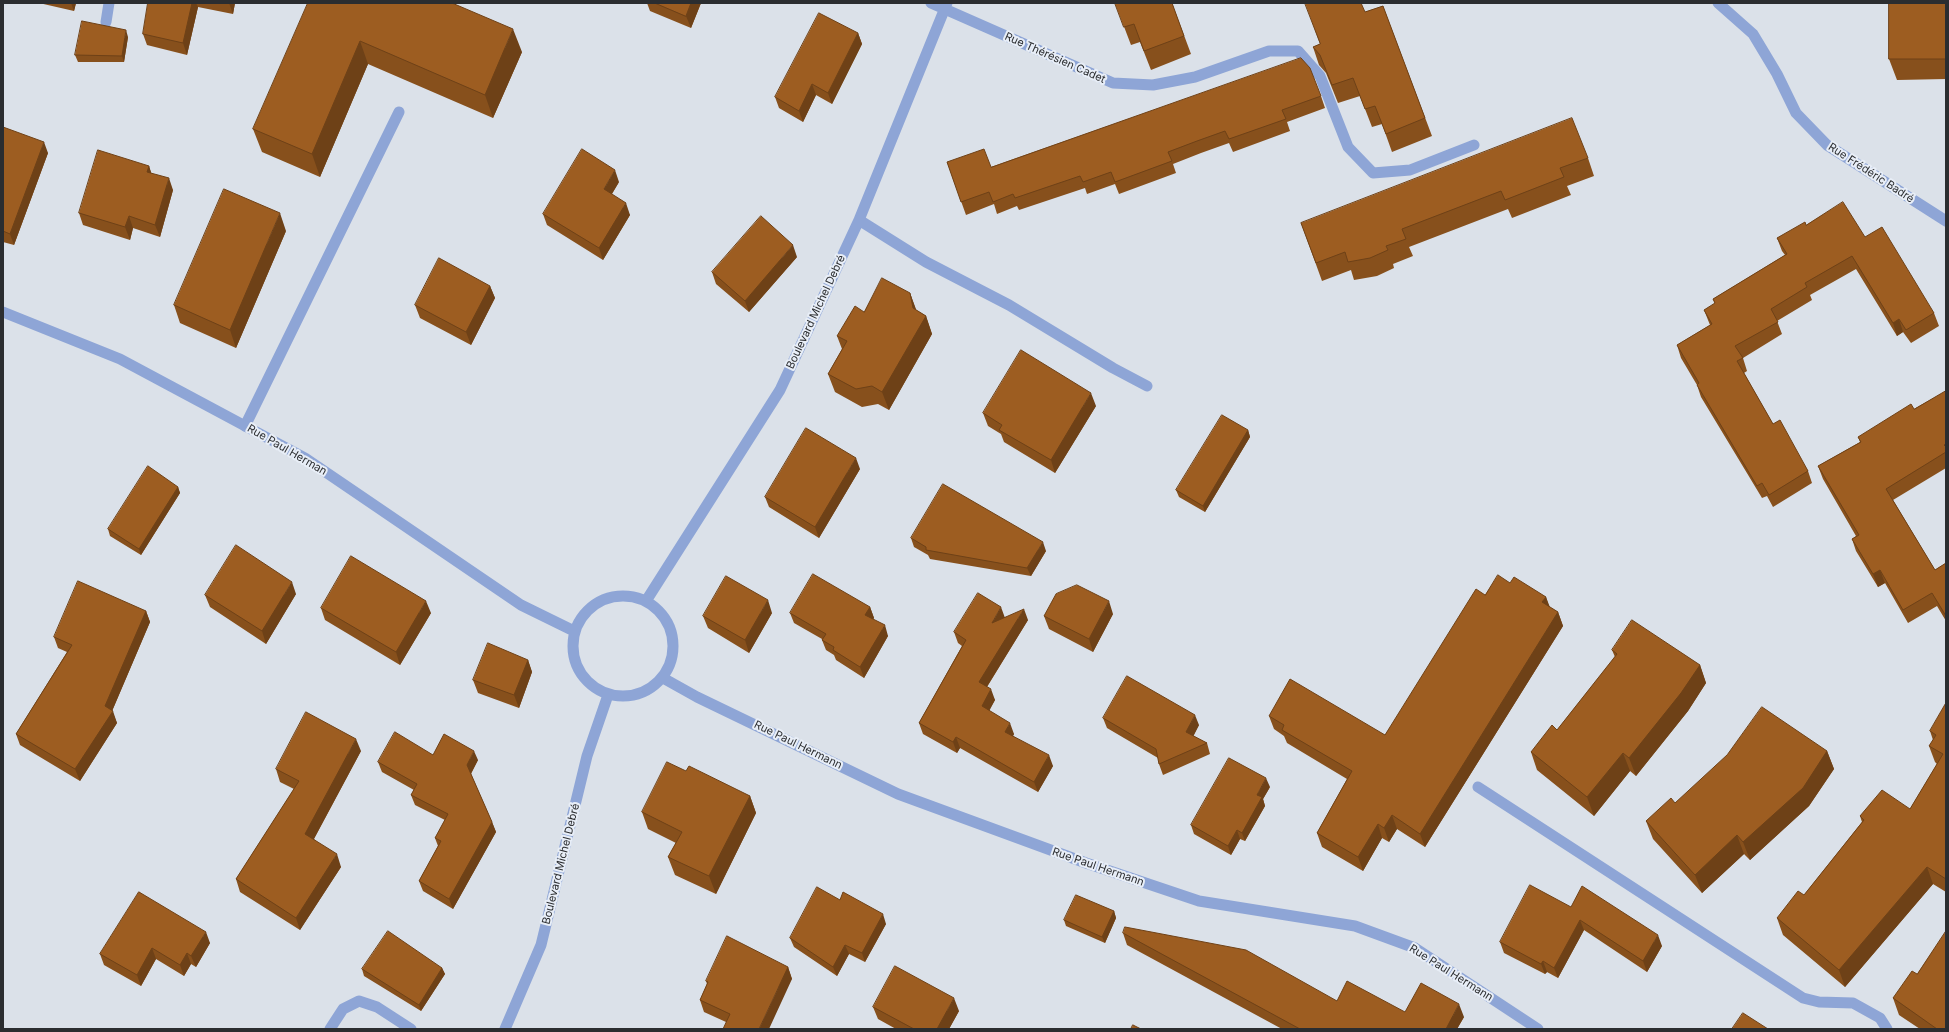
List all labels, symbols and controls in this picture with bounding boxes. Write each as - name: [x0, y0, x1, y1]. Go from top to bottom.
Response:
- street label: Rue Thérésien Cadet: [1003, 30, 1107, 86]
- street label: Rue Frédéric Badré: [1826, 140, 1916, 206]
- street label: Boulevard Michel Debré: [784, 253, 848, 371]
- street label: Rue Paul Herman: [245, 422, 329, 478]
- street label: Rue Paul Hermann: [752, 718, 844, 772]
- street label: Boulevard Michel Debré: [540, 802, 582, 926]
- street label: Rue Paul Hermann: [1050, 845, 1146, 889]
- street label: Rue Paul Hermann: [1407, 942, 1495, 1004]

